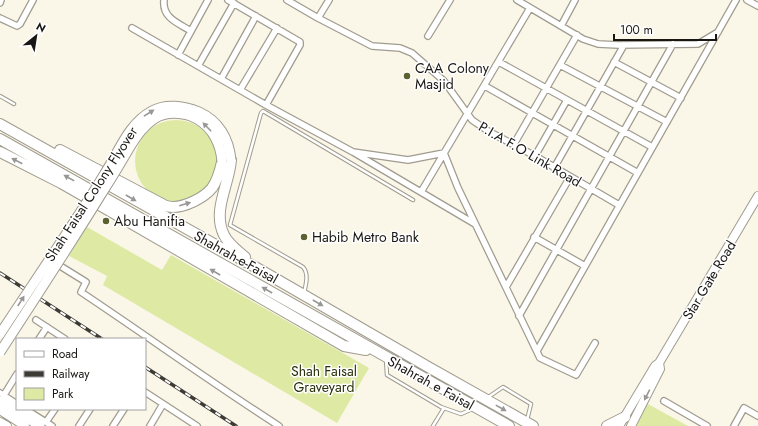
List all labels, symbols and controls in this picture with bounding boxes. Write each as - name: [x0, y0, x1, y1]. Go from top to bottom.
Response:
- north arrow: [16, 16, 56, 56]
- scale bar: [614, 16, 716, 42]
- text: N: [33, 18, 49, 36]
- text: 100 m: [620, 21, 653, 39]
- place label: CAA Colony Masjid: [415, 58, 490, 94]
- marker: CAA Colony Masjid: [402, 71, 412, 81]
- one-way arrow: [143, 110, 154, 117]
- street label: P.I.A F.O Link Road: [475, 117, 585, 191]
- street label: Shah Faisal Colony Flyover: [40, 122, 142, 265]
- one-way arrow: [202, 122, 212, 132]
- one-way arrow: [11, 158, 23, 164]
- one-way arrow: [63, 175, 75, 182]
- one-way arrow: [125, 195, 137, 202]
- one-way arrow: [179, 201, 191, 207]
- place label: Abu Hanifia: [114, 211, 185, 231]
- marker: Abu Hanifia: [101, 216, 111, 226]
- street label: Shahrah-e-Faisal: [190, 226, 282, 288]
- place label: Habib Metro Bank: [312, 227, 420, 247]
- marker: Habib Metro Bank: [299, 232, 309, 242]
- street label: Star Gate Road: [677, 237, 741, 323]
- one-way arrow: [209, 268, 221, 275]
- one-way arrow: [261, 287, 273, 294]
- one-way arrow: [18, 296, 25, 307]
- one-way arrow: [312, 300, 324, 307]
- legend: [16, 338, 146, 410]
- text: Road: [52, 345, 78, 363]
- street label: Shahrah e Faisal: [384, 351, 478, 415]
- park label: Shah Faisal Graveyard: [291, 361, 357, 397]
- text: Railway: [52, 365, 90, 383]
- text: Park: [52, 385, 74, 403]
- one-way arrow: [644, 389, 650, 401]
- one-way arrow: [495, 405, 507, 411]

